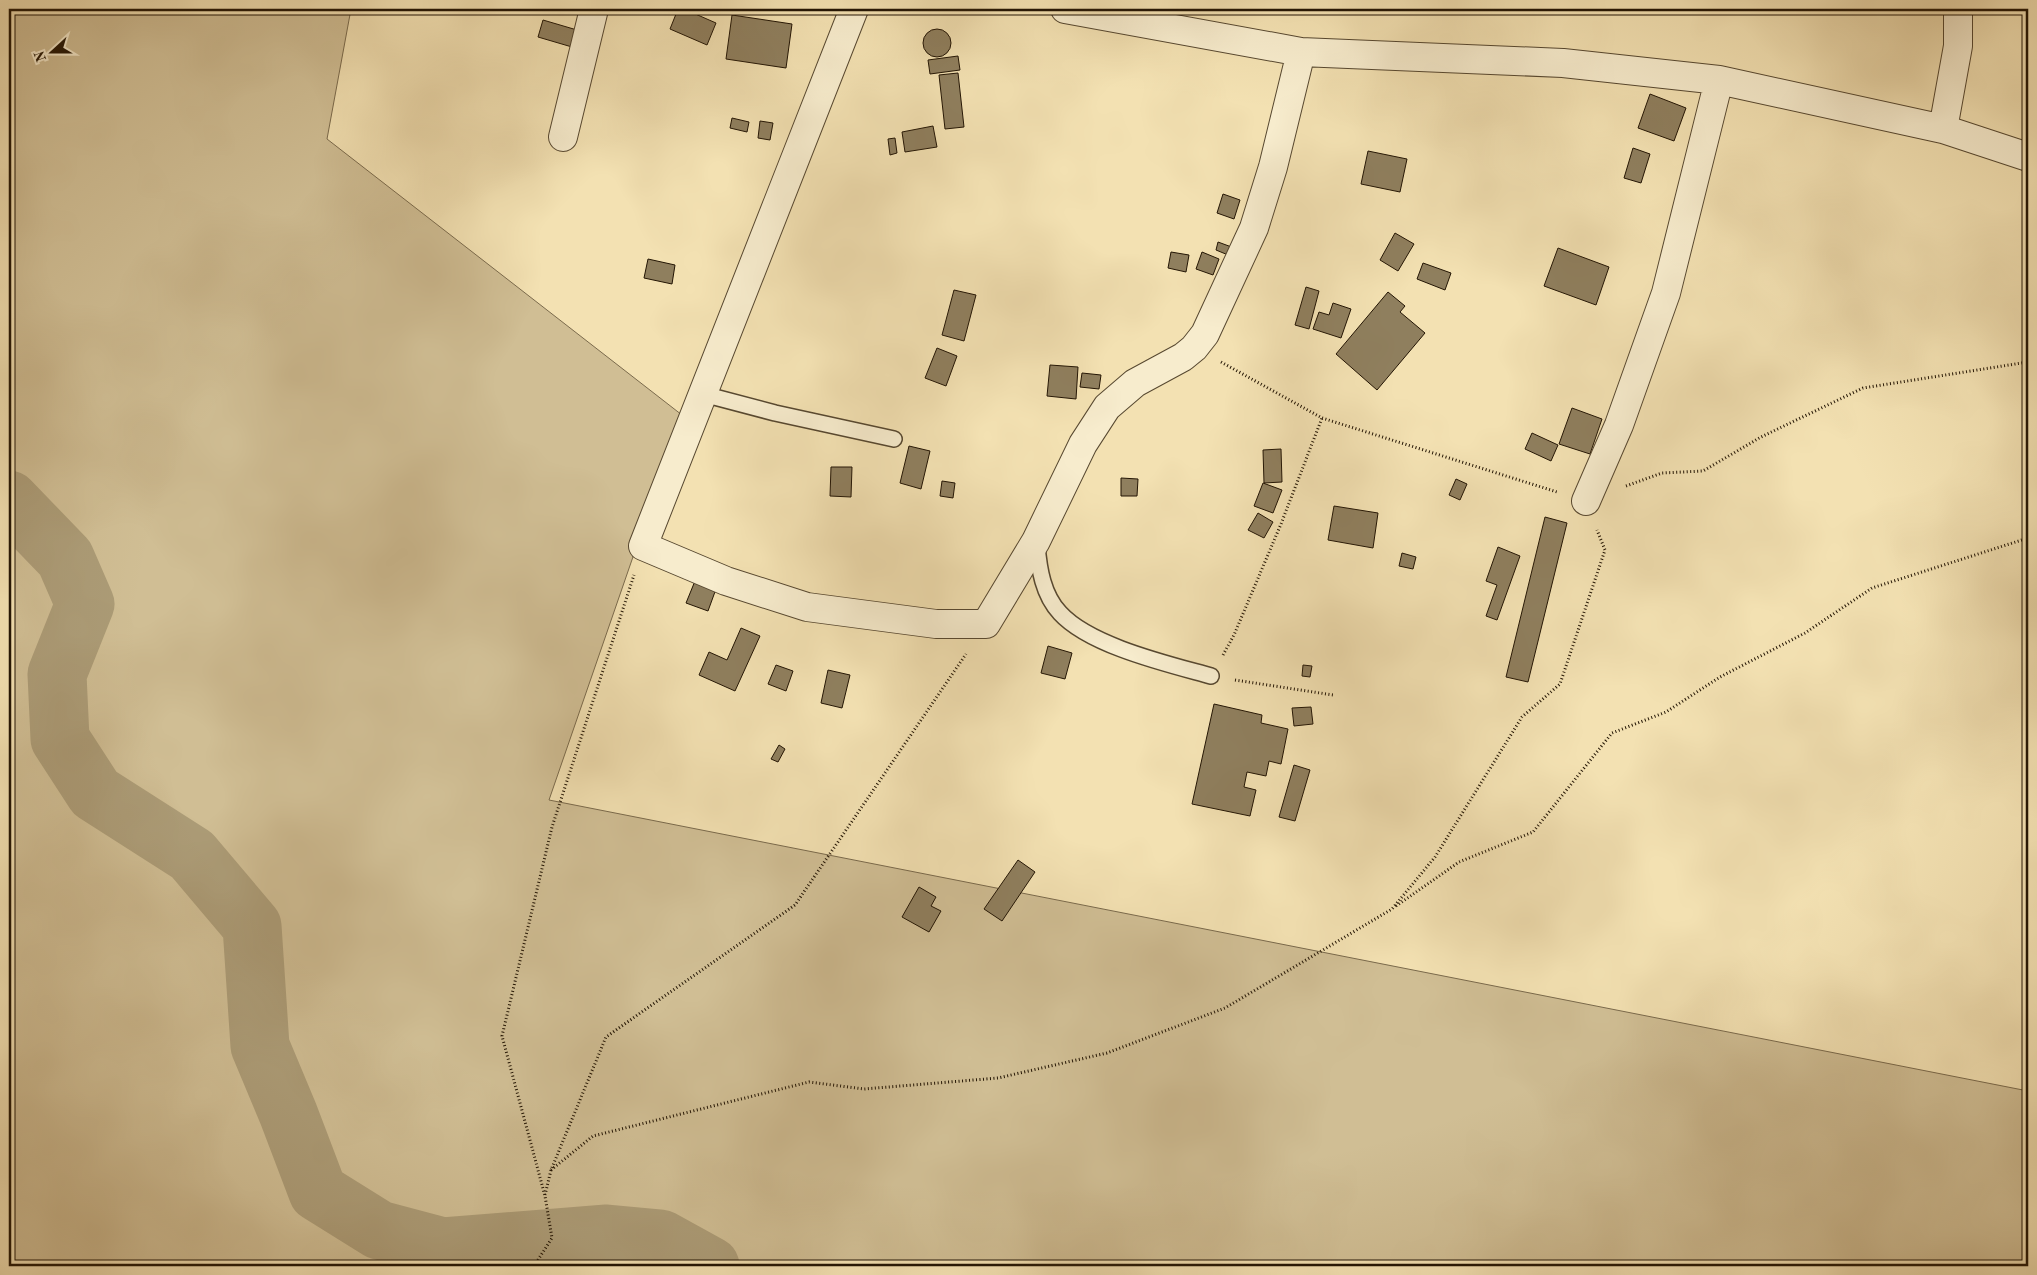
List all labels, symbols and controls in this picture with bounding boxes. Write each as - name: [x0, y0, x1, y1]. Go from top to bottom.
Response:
- north arrow: [28, 28, 78, 78]
- text: N: [32, 49, 49, 64]

